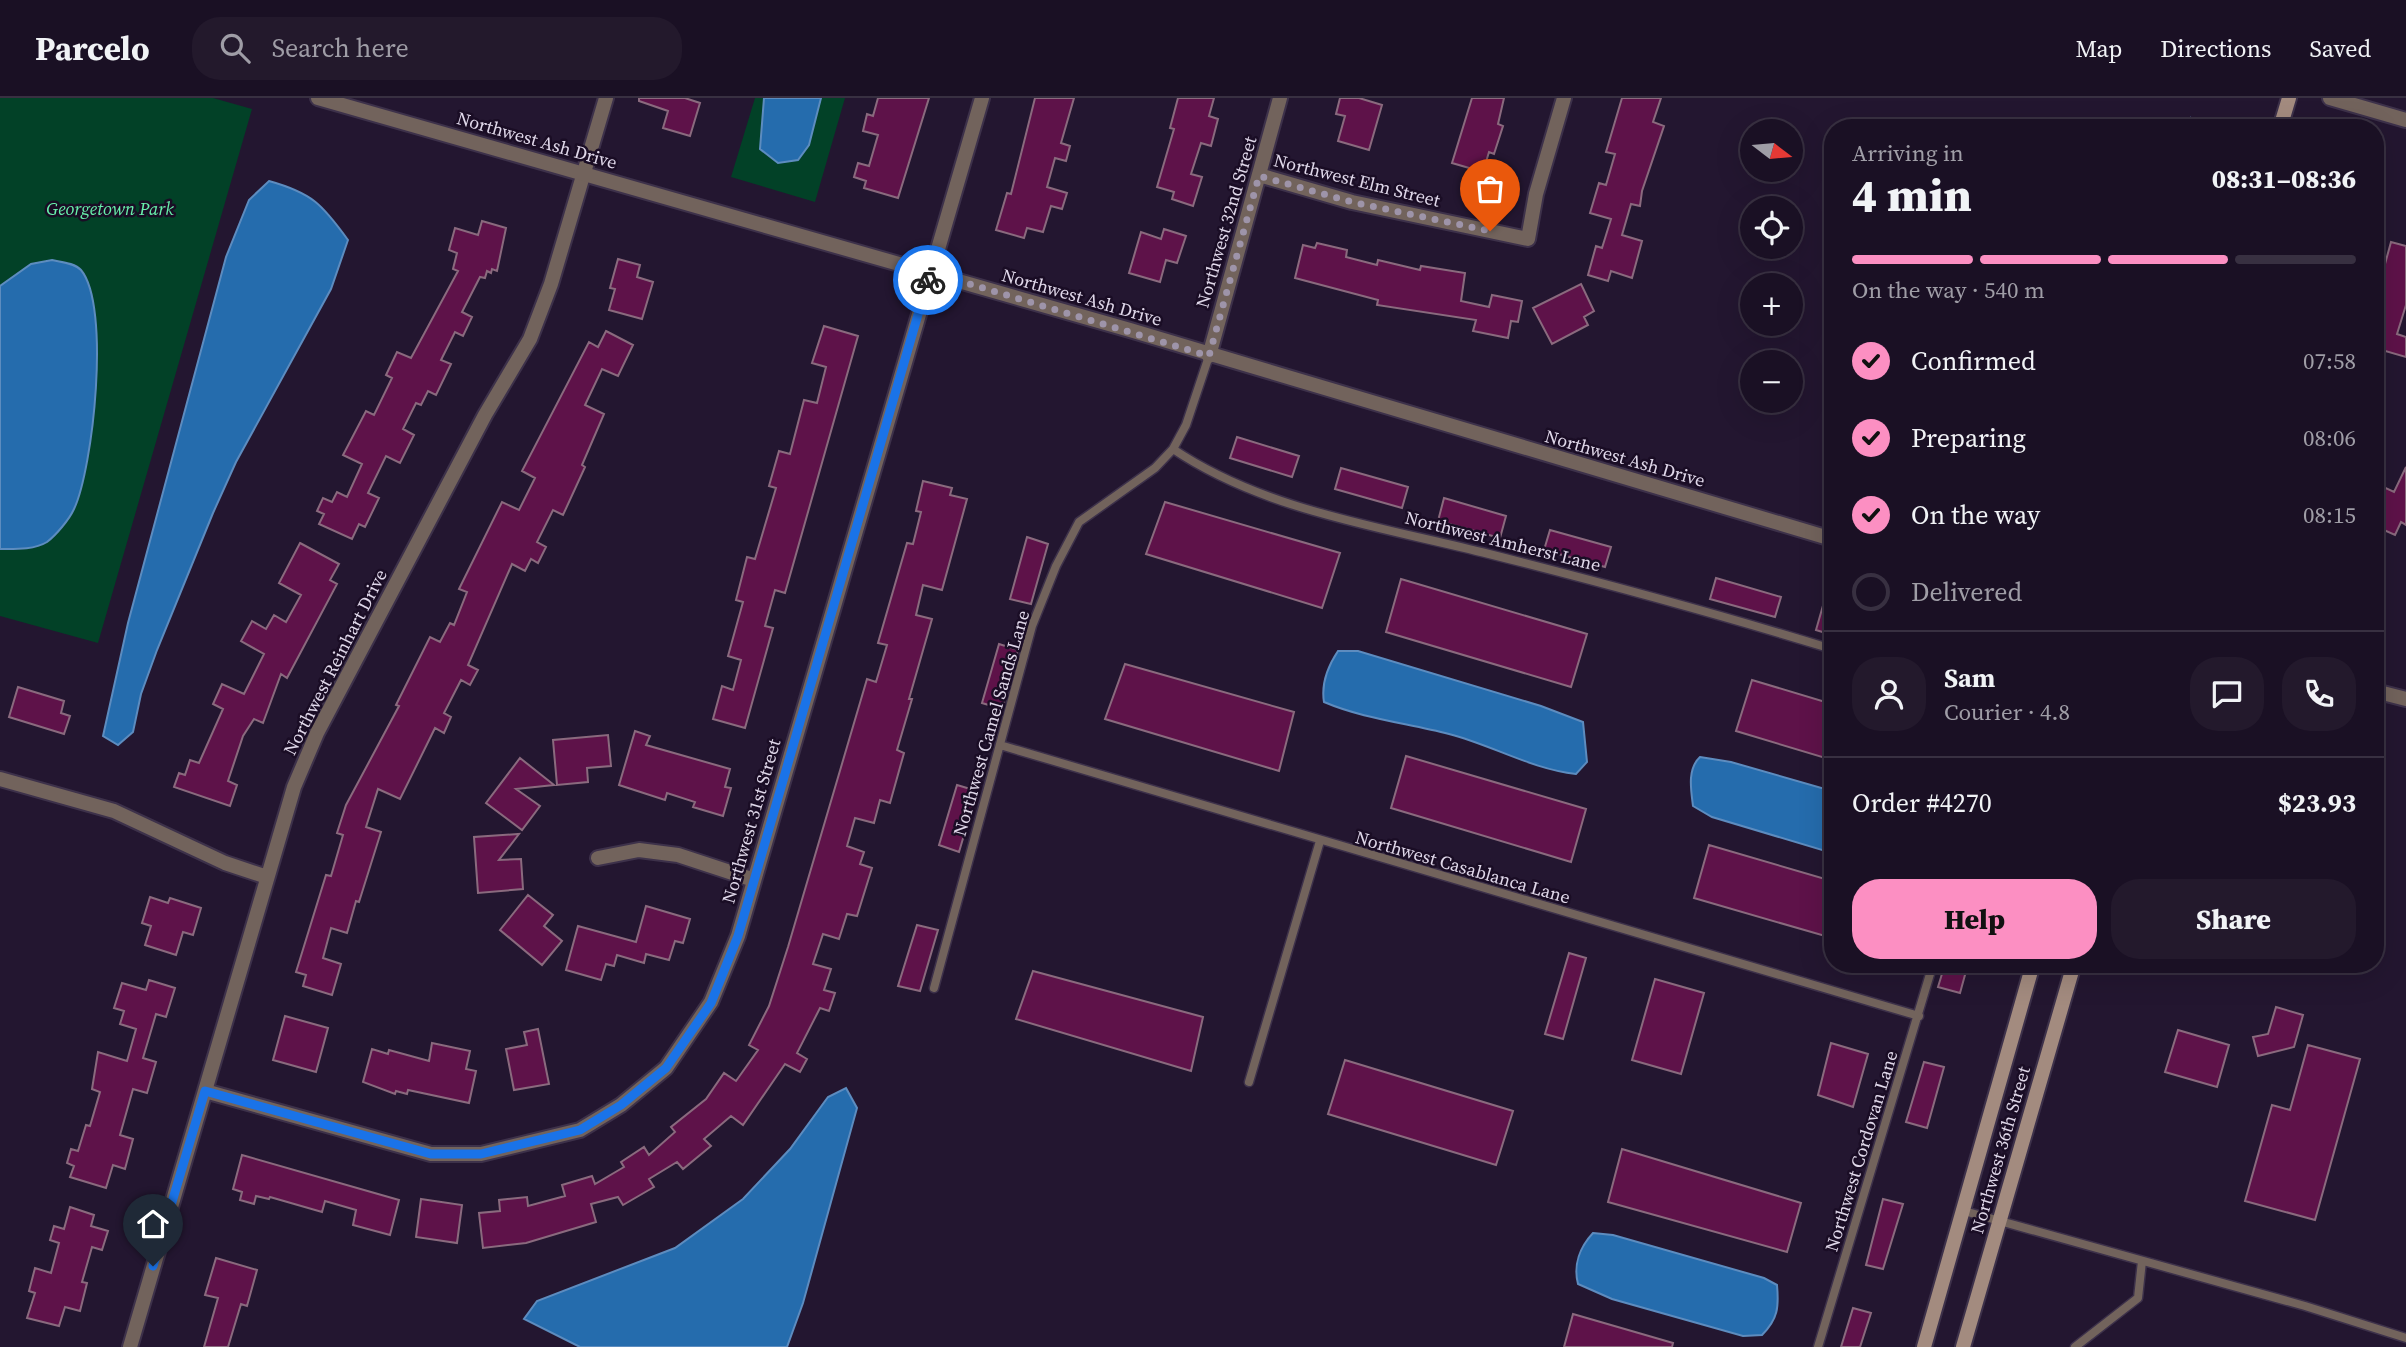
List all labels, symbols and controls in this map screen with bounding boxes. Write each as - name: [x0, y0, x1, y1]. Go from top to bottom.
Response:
- search box: [192, 17, 682, 80]
- text: Parcelo: [35, 26, 150, 71]
- icon: search: [216, 29, 254, 67]
- text: Search here: [272, 30, 409, 66]
- text: Map: [2075, 32, 2122, 65]
- text: Directions: [2160, 32, 2271, 65]
- text: Saved: [2309, 32, 2371, 65]
- street label: Northwest Ash Drive: [454, 105, 620, 175]
- north arrow: [1740, 119, 1802, 182]
- map controls: [1740, 119, 1803, 413]
- street label: Northwest 32nd Street: [1190, 133, 1262, 311]
- text: Arriving in: [1852, 137, 1964, 169]
- street label: Northwest Elm Street: [1271, 147, 1443, 213]
- pin: [1460, 159, 1520, 231]
- text: 08:31–08:36: [2212, 161, 2356, 197]
- text: 4 min: [1852, 163, 1972, 226]
- icon: bag: [1471, 170, 1509, 208]
- park label: Georgetown Park: [46, 196, 174, 221]
- button: locate: [1740, 196, 1803, 259]
- courier: [893, 245, 963, 315]
- icon: bike: [909, 261, 947, 299]
- street label: Northwest Ash Drive: [999, 262, 1165, 332]
- button: +: [1740, 273, 1803, 336]
- text: On the way · 540 m: [1852, 274, 2045, 306]
- icon: check: [1852, 342, 1890, 380]
- text: Confirmed: [1911, 343, 2036, 379]
- text: 07:58: [2303, 345, 2356, 377]
- button: −: [1740, 350, 1803, 413]
- icon: check: [1852, 419, 1890, 457]
- text: Preparing: [1911, 420, 2026, 456]
- text: 08:06: [2303, 422, 2356, 454]
- street label: Northwest Ash Drive: [1542, 423, 1708, 493]
- icon: check: [1852, 496, 1890, 534]
- text: On the way: [1911, 497, 2040, 533]
- text: 08:15: [2303, 499, 2356, 531]
- street label: Northwest Amherst Lane: [1403, 505, 1603, 577]
- street label: Northwest Reinhart Drive: [277, 565, 393, 759]
- text: Delivered: [1911, 574, 2022, 610]
- street label: Northwest Camel Sands Lane: [947, 607, 1035, 839]
- button: person: [1852, 657, 1926, 731]
- button: chat: [2190, 657, 2264, 731]
- button: phone: [2282, 657, 2356, 731]
- text: Sam: [1944, 660, 1995, 696]
- text: Courier · 4.8: [1944, 696, 2070, 728]
- street label: Northwest 31st Street: [716, 736, 786, 906]
- text: Order #4270: [1852, 785, 1992, 821]
- text: $23.93: [2278, 785, 2356, 821]
- street label: Northwest Casablanca Lane: [1353, 824, 1573, 910]
- button: Help: [1852, 879, 2097, 959]
- button: Share: [2111, 879, 2356, 959]
- street label: Northwest Cordovan Lane: [1818, 1047, 1904, 1255]
- street label: Northwest 36th Street: [1964, 1063, 2036, 1237]
- pin: [123, 1194, 183, 1266]
- icon: home: [134, 1205, 172, 1243]

